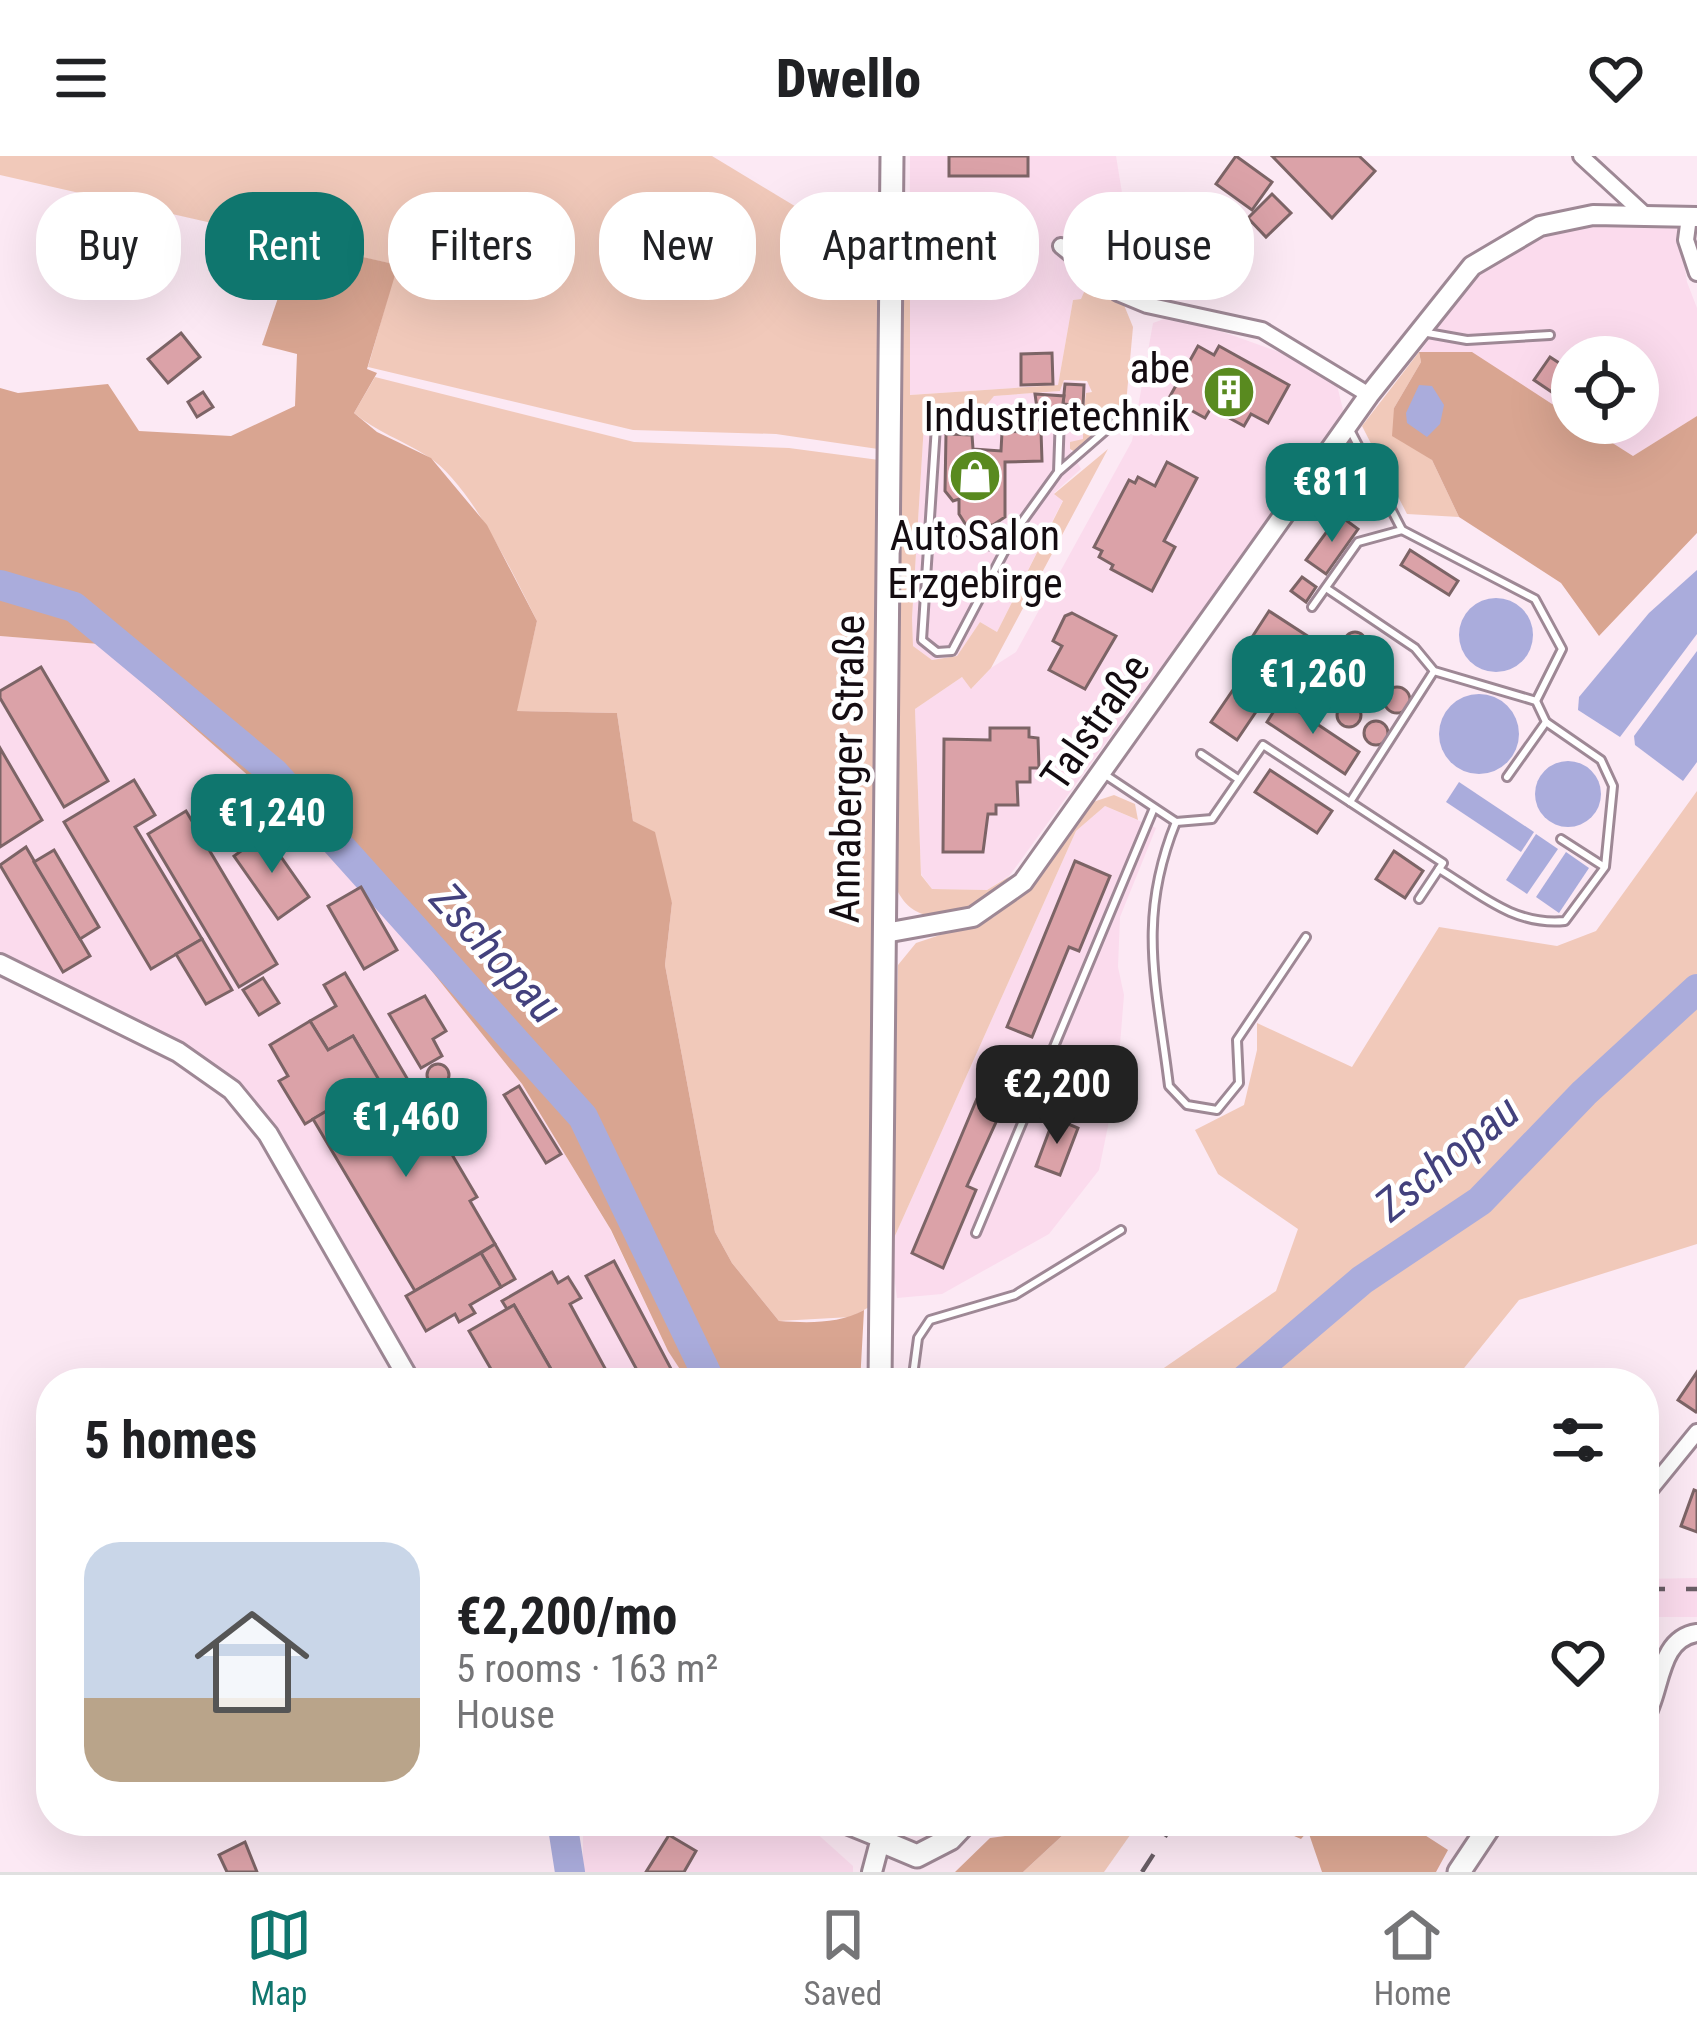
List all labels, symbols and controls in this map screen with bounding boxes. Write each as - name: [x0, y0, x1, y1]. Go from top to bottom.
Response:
- icon: menu: [48, 45, 114, 111]
- icon: heart: [1583, 45, 1649, 111]
- text: Dwello: [776, 47, 921, 110]
- chip: Buy: [36, 192, 181, 300]
- chip: Rent: [205, 192, 364, 300]
- chip: Filters: [388, 192, 575, 300]
- chip: New: [599, 192, 756, 300]
- chip: Apartment: [780, 192, 1039, 300]
- chip: House: [1063, 192, 1254, 300]
- map controls: [1551, 336, 1659, 444]
- button: locate: [1551, 336, 1659, 444]
- place label: abe Industrietechnik: [924, 344, 1190, 441]
- building icon: abe Industrietechnik: [1201, 364, 1257, 420]
- pin: €811: [1261, 443, 1403, 545]
- shop icon: AutoSalon Erzgebirge: [947, 448, 1003, 504]
- text: €811: [1293, 459, 1371, 505]
- place label: AutoSalon Erzgebirge: [887, 511, 1063, 608]
- street label: Annaberger Straße: [820, 614, 874, 924]
- pin: €1,260: [1215, 635, 1411, 737]
- street label: Talstraße: [1031, 645, 1159, 799]
- text: €1,260: [1259, 651, 1367, 697]
- pin: €1,240: [174, 774, 370, 876]
- text: €1,240: [218, 790, 326, 836]
- water label: Zschopau: [419, 872, 572, 1034]
- pin: €2,200: [959, 1045, 1155, 1147]
- text: €2,200: [1003, 1061, 1111, 1107]
- pin: €1,460: [308, 1078, 504, 1180]
- water label: Zschopau: [1364, 1084, 1530, 1233]
- text: €1,460: [352, 1094, 460, 1140]
- icon: filters: [1545, 1407, 1611, 1473]
- text: 5 homes: [84, 1411, 257, 1470]
- text: €2,200/mo: [456, 1587, 677, 1646]
- icon: home: [180, 1590, 324, 1734]
- icon: heart: [1545, 1629, 1611, 1695]
- text: 5 rooms · 163 m²: [456, 1646, 718, 1692]
- text: House: [456, 1692, 555, 1738]
- tab: Map: [246, 1902, 312, 2013]
- tab: Saved: [804, 1902, 882, 2013]
- tab: Home: [1374, 1902, 1451, 2013]

